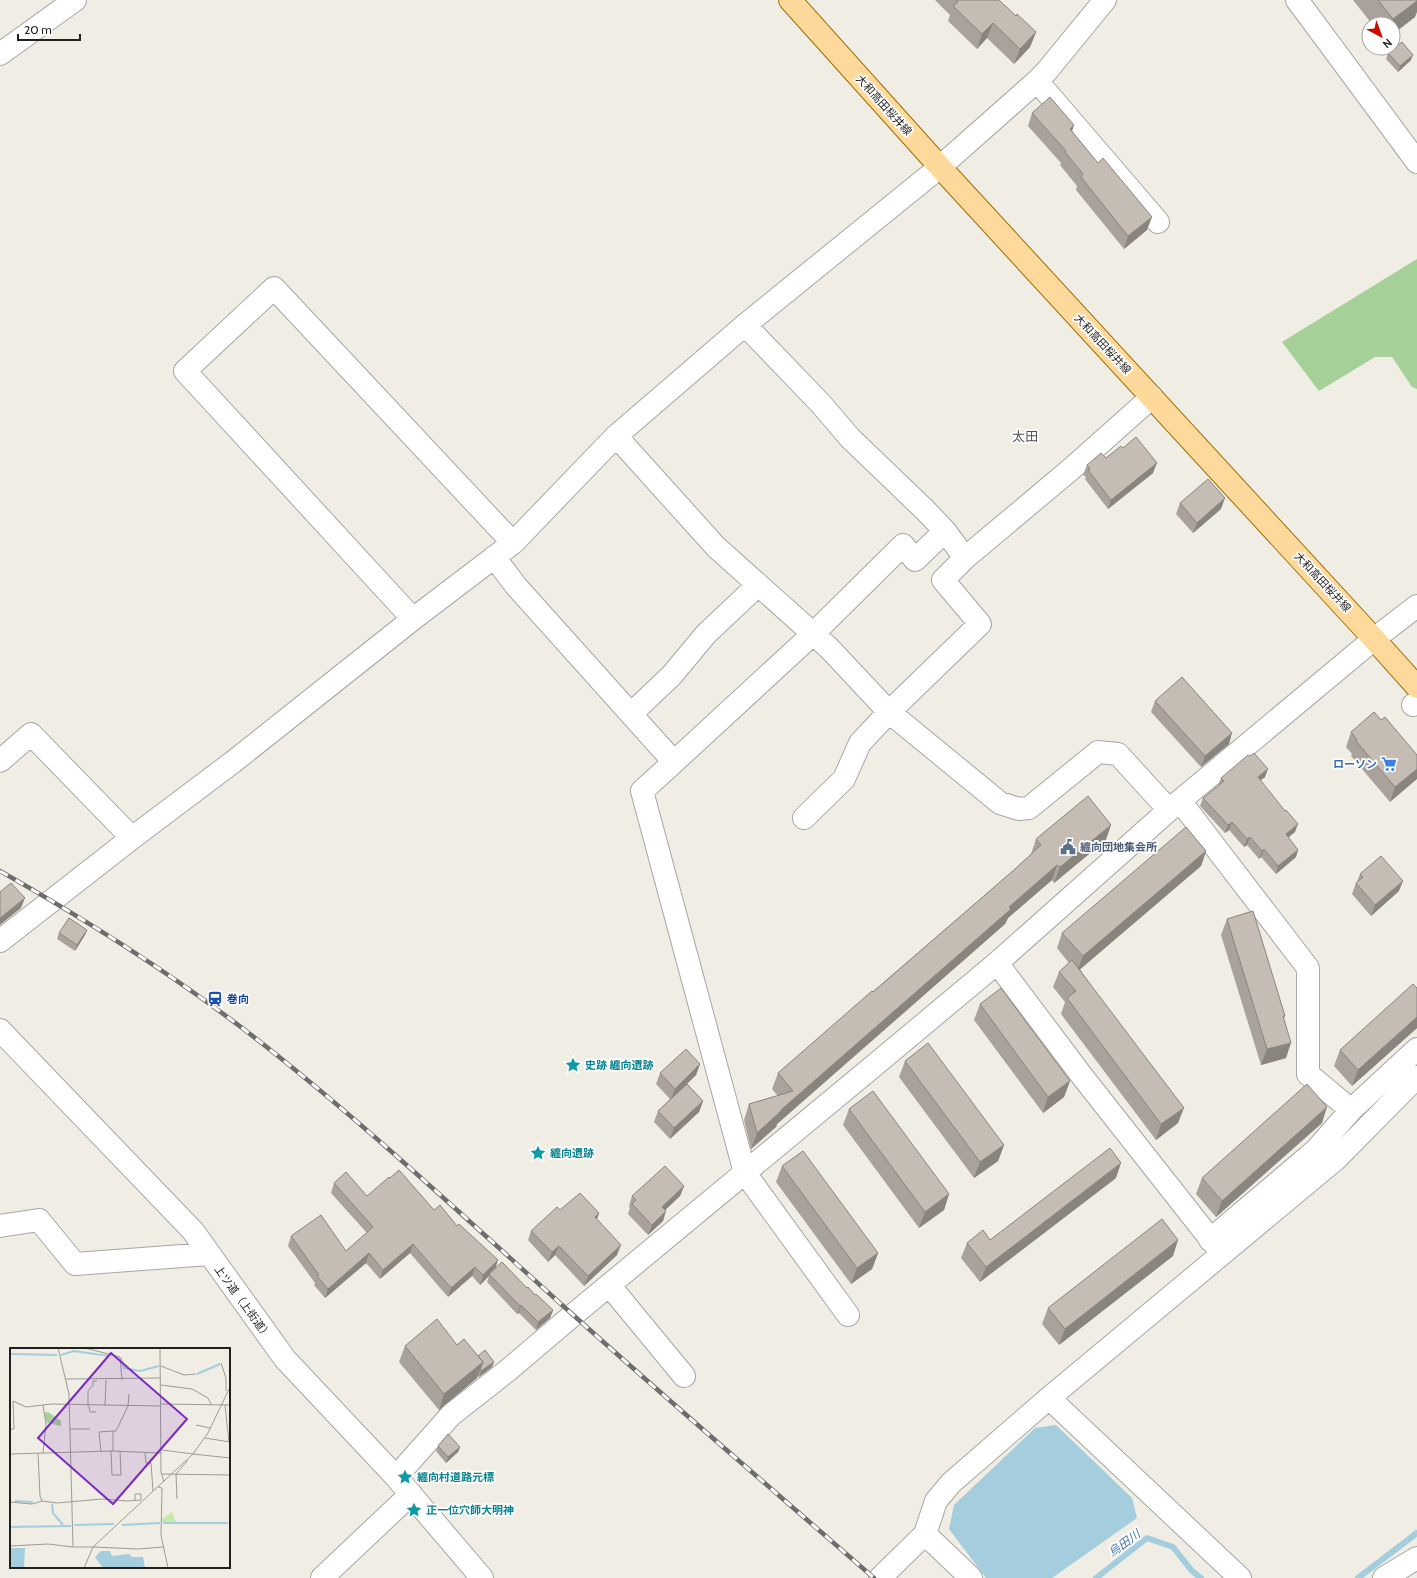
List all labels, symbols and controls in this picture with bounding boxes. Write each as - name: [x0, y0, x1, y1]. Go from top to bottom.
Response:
- scale bar: [18, 16, 80, 42]
- north arrow: [1361, 16, 1401, 56]
- text: 20 m: [24, 22, 52, 37]
- text: N: [1380, 36, 1395, 51]
- street label: 大和高田桜井線: [853, 72, 915, 138]
- street label: 大和高田桜井線: [1072, 311, 1134, 377]
- district label: 太田: [1012, 428, 1038, 444]
- street label: 大和高田桜井線: [1292, 549, 1354, 615]
- supermarket icon: ローソン: [1380, 755, 1398, 773]
- place label: ローソン: [1333, 757, 1377, 771]
- public building icon: 纏向団地集会所: [1059, 838, 1077, 856]
- place label: 纏向団地集会所: [1080, 840, 1157, 854]
- station icon: 巻向: [206, 990, 224, 1008]
- place label: 巻向: [227, 992, 249, 1006]
- place icon: 史跡 纏向遺跡: [564, 1056, 582, 1074]
- place label: 史跡 纏向遺跡: [585, 1058, 653, 1072]
- place icon: 纏向遺跡: [529, 1144, 547, 1162]
- place label: 纏向遺跡: [550, 1146, 594, 1160]
- street label: 上ツ道（上街道）: [211, 1262, 275, 1342]
- inset map: [10, 1348, 230, 1568]
- place icon: 纏向村道路元標: [396, 1468, 414, 1486]
- place label: 纏向村道路元標: [417, 1470, 494, 1484]
- place icon: 正一位穴師大明神: [405, 1501, 423, 1519]
- place label: 正一位穴師大明神: [426, 1503, 514, 1517]
- water label: 烏田川: [1105, 1525, 1145, 1560]

